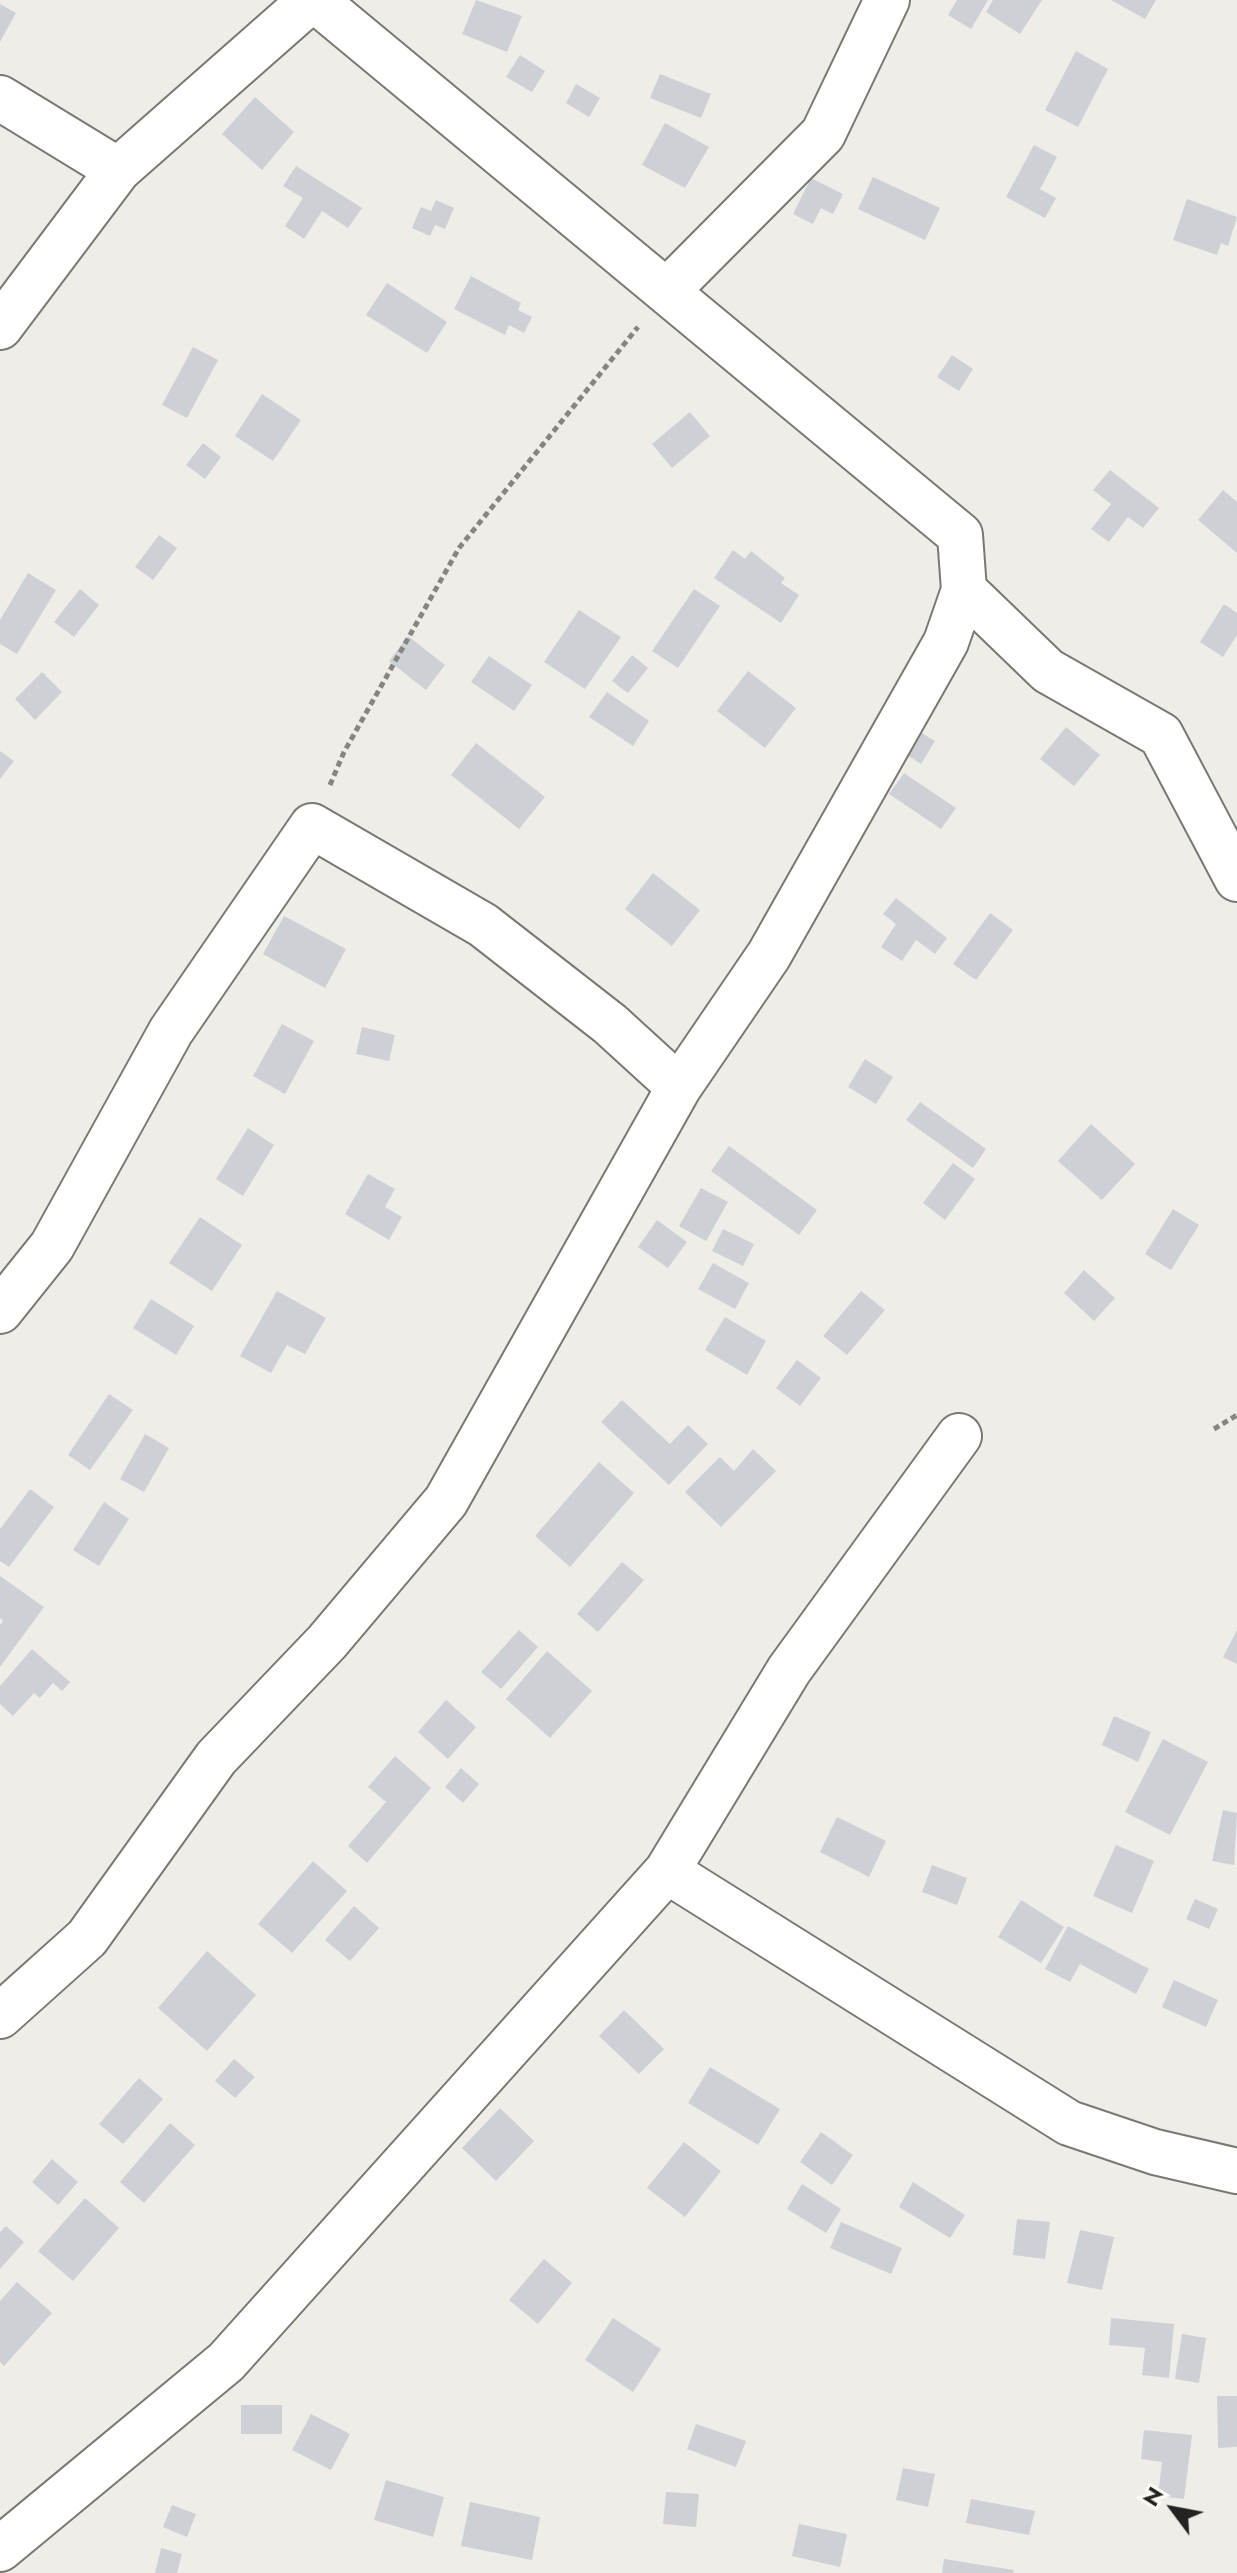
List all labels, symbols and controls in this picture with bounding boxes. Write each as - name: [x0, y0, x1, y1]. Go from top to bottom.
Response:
- north arrow: [1133, 2469, 1213, 2549]
- text: N: [1134, 2480, 1171, 2512]

